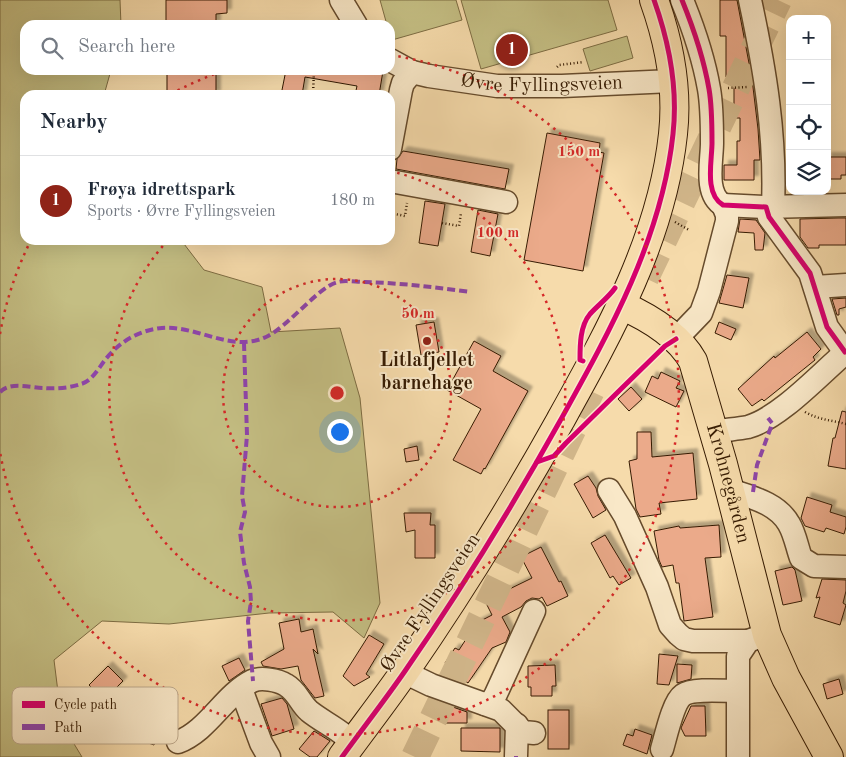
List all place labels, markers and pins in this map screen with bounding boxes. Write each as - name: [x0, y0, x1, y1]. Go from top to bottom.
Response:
- pin: 1: [496, 31, 528, 69]
- marker: Litlafjellet barnehage: [421, 335, 433, 347]
- place label: Litlafjellet barnehage: [380, 351, 474, 394]
- centre of rings: [328, 384, 346, 402]

